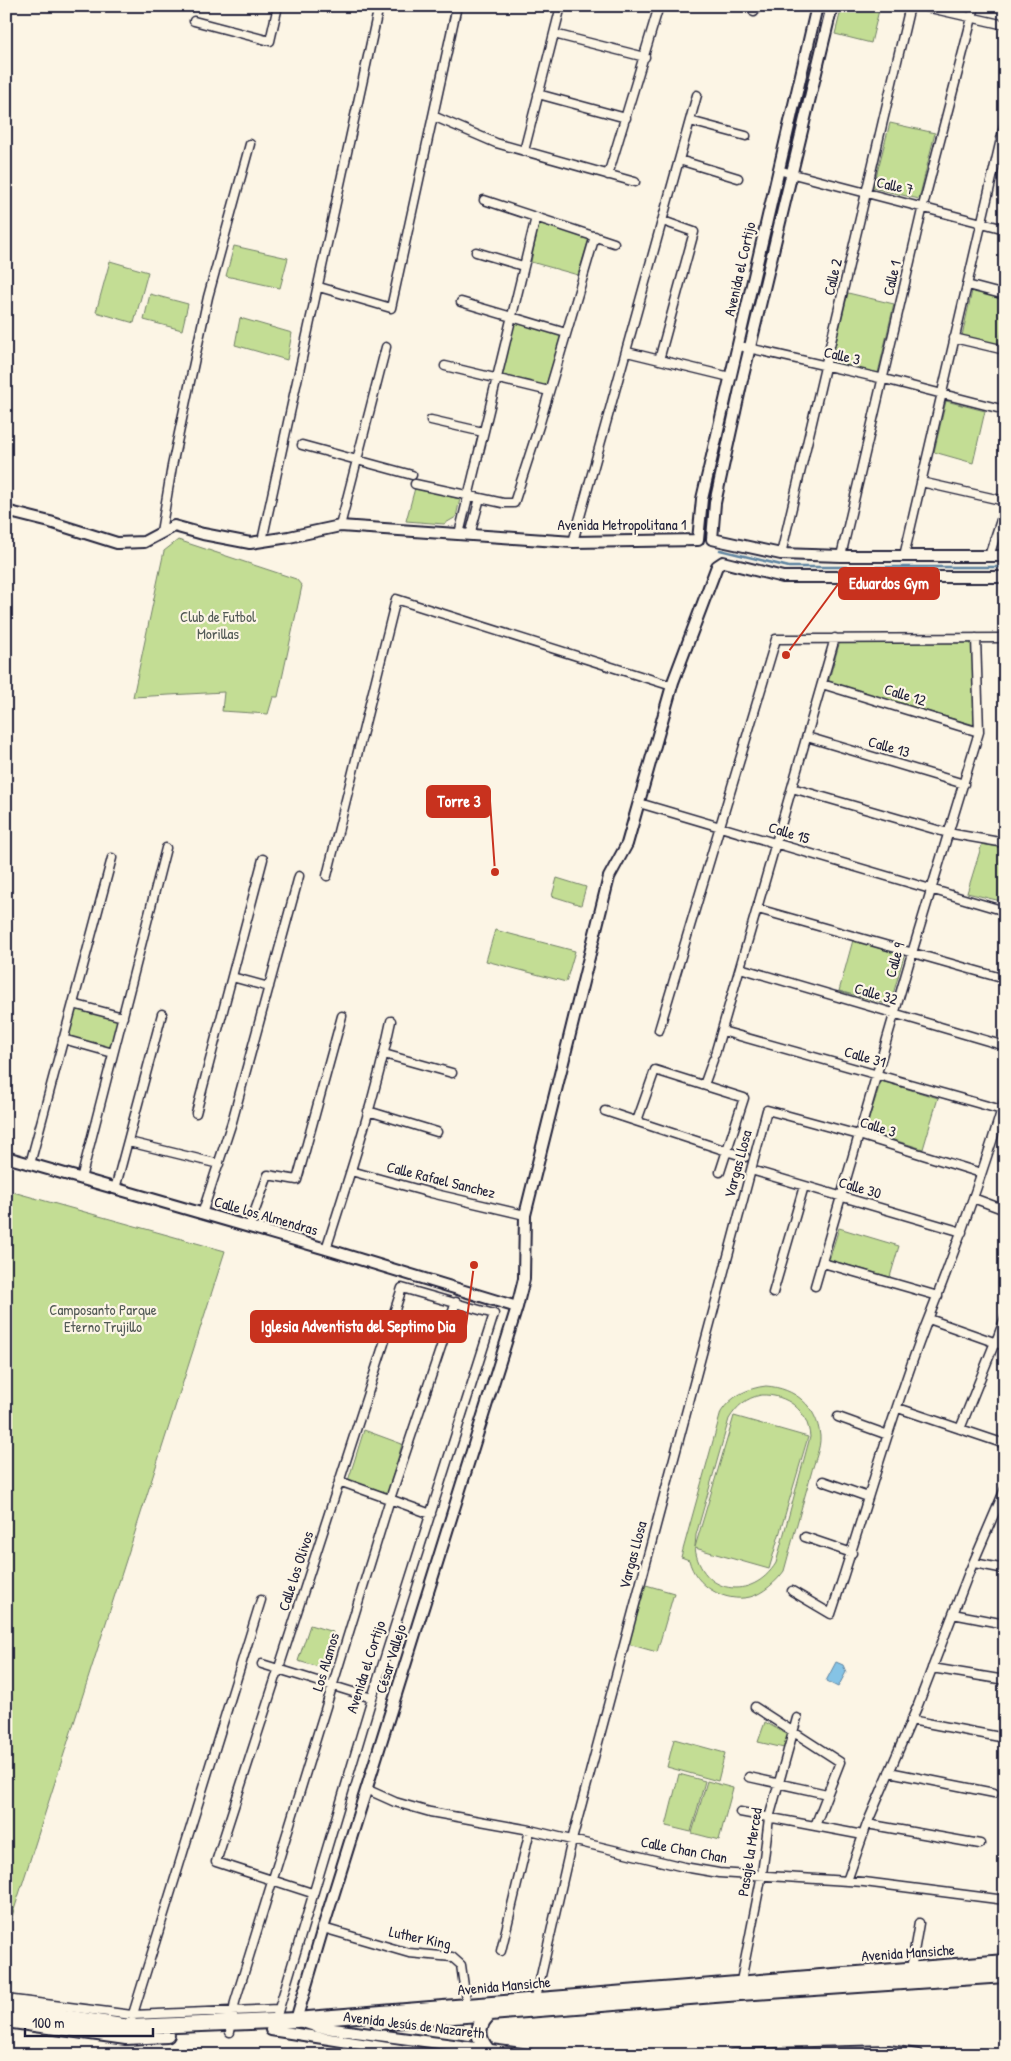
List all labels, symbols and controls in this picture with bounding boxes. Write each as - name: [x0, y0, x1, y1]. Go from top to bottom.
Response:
- street label: Calle 7: [875, 171, 916, 200]
- street label: Avenida el Cortijo: [718, 220, 761, 318]
- street label: Calle 2: [818, 256, 847, 297]
- street label: Calle 1: [877, 258, 906, 298]
- street label: Calle 3: [822, 341, 863, 370]
- street label: Avenida Metropolitana 1: [558, 514, 686, 535]
- callout: Eduardos Gym: [839, 568, 939, 599]
- text: Eduardos Gym: [849, 572, 929, 595]
- park label: Club de Futbol Morillas: [180, 606, 256, 644]
- street label: Calle 12: [882, 678, 929, 711]
- street label: Calle 13: [866, 731, 913, 762]
- callout: Torre 3: [427, 786, 490, 817]
- text: Torre 3: [436, 790, 481, 812]
- street label: Calle 15: [766, 816, 813, 849]
- street label: Calle 9: [880, 939, 910, 980]
- street label: Calle 32: [852, 977, 900, 1010]
- street label: Calle 31: [842, 1041, 888, 1072]
- street label: Calle 3: [858, 1111, 899, 1142]
- street label: Vargas Llosa: [718, 1128, 757, 1200]
- street label: Calle Rafael Sanchez: [385, 1156, 498, 1203]
- street label: Calle 30: [836, 1171, 884, 1204]
- street label: Calle los Almendras: [212, 1191, 321, 1240]
- park label: Camposanto Parque Eterno Trujillo: [49, 1299, 157, 1337]
- callout: Iglesia Adventista del Septimo Dia: [251, 1311, 466, 1342]
- text: Iglesia Adventista del Septimo Dia: [261, 1315, 456, 1338]
- street label: Vargas Llosa: [613, 1519, 652, 1591]
- street label: Calle los Olivos: [273, 1528, 318, 1613]
- street label: Avenida el Cortijo: [341, 1618, 390, 1716]
- street label: César Vallejo: [370, 1622, 411, 1696]
- street label: Los Alamos: [307, 1630, 344, 1694]
- street label: Pasaje la Merced: [732, 1806, 767, 1898]
- street label: Calle Chan Chan: [639, 1831, 729, 1868]
- street label: Luther King: [387, 1921, 453, 1954]
- street label: Avenida Mansiche: [861, 1939, 955, 1966]
- street label: Avenida Mansiche: [457, 1971, 551, 2000]
- street label: Avenida Jesús de Nazareth: [342, 2005, 486, 2044]
- scale bar: [25, 2006, 152, 2038]
- text: 100 m: [32, 2012, 65, 2033]

